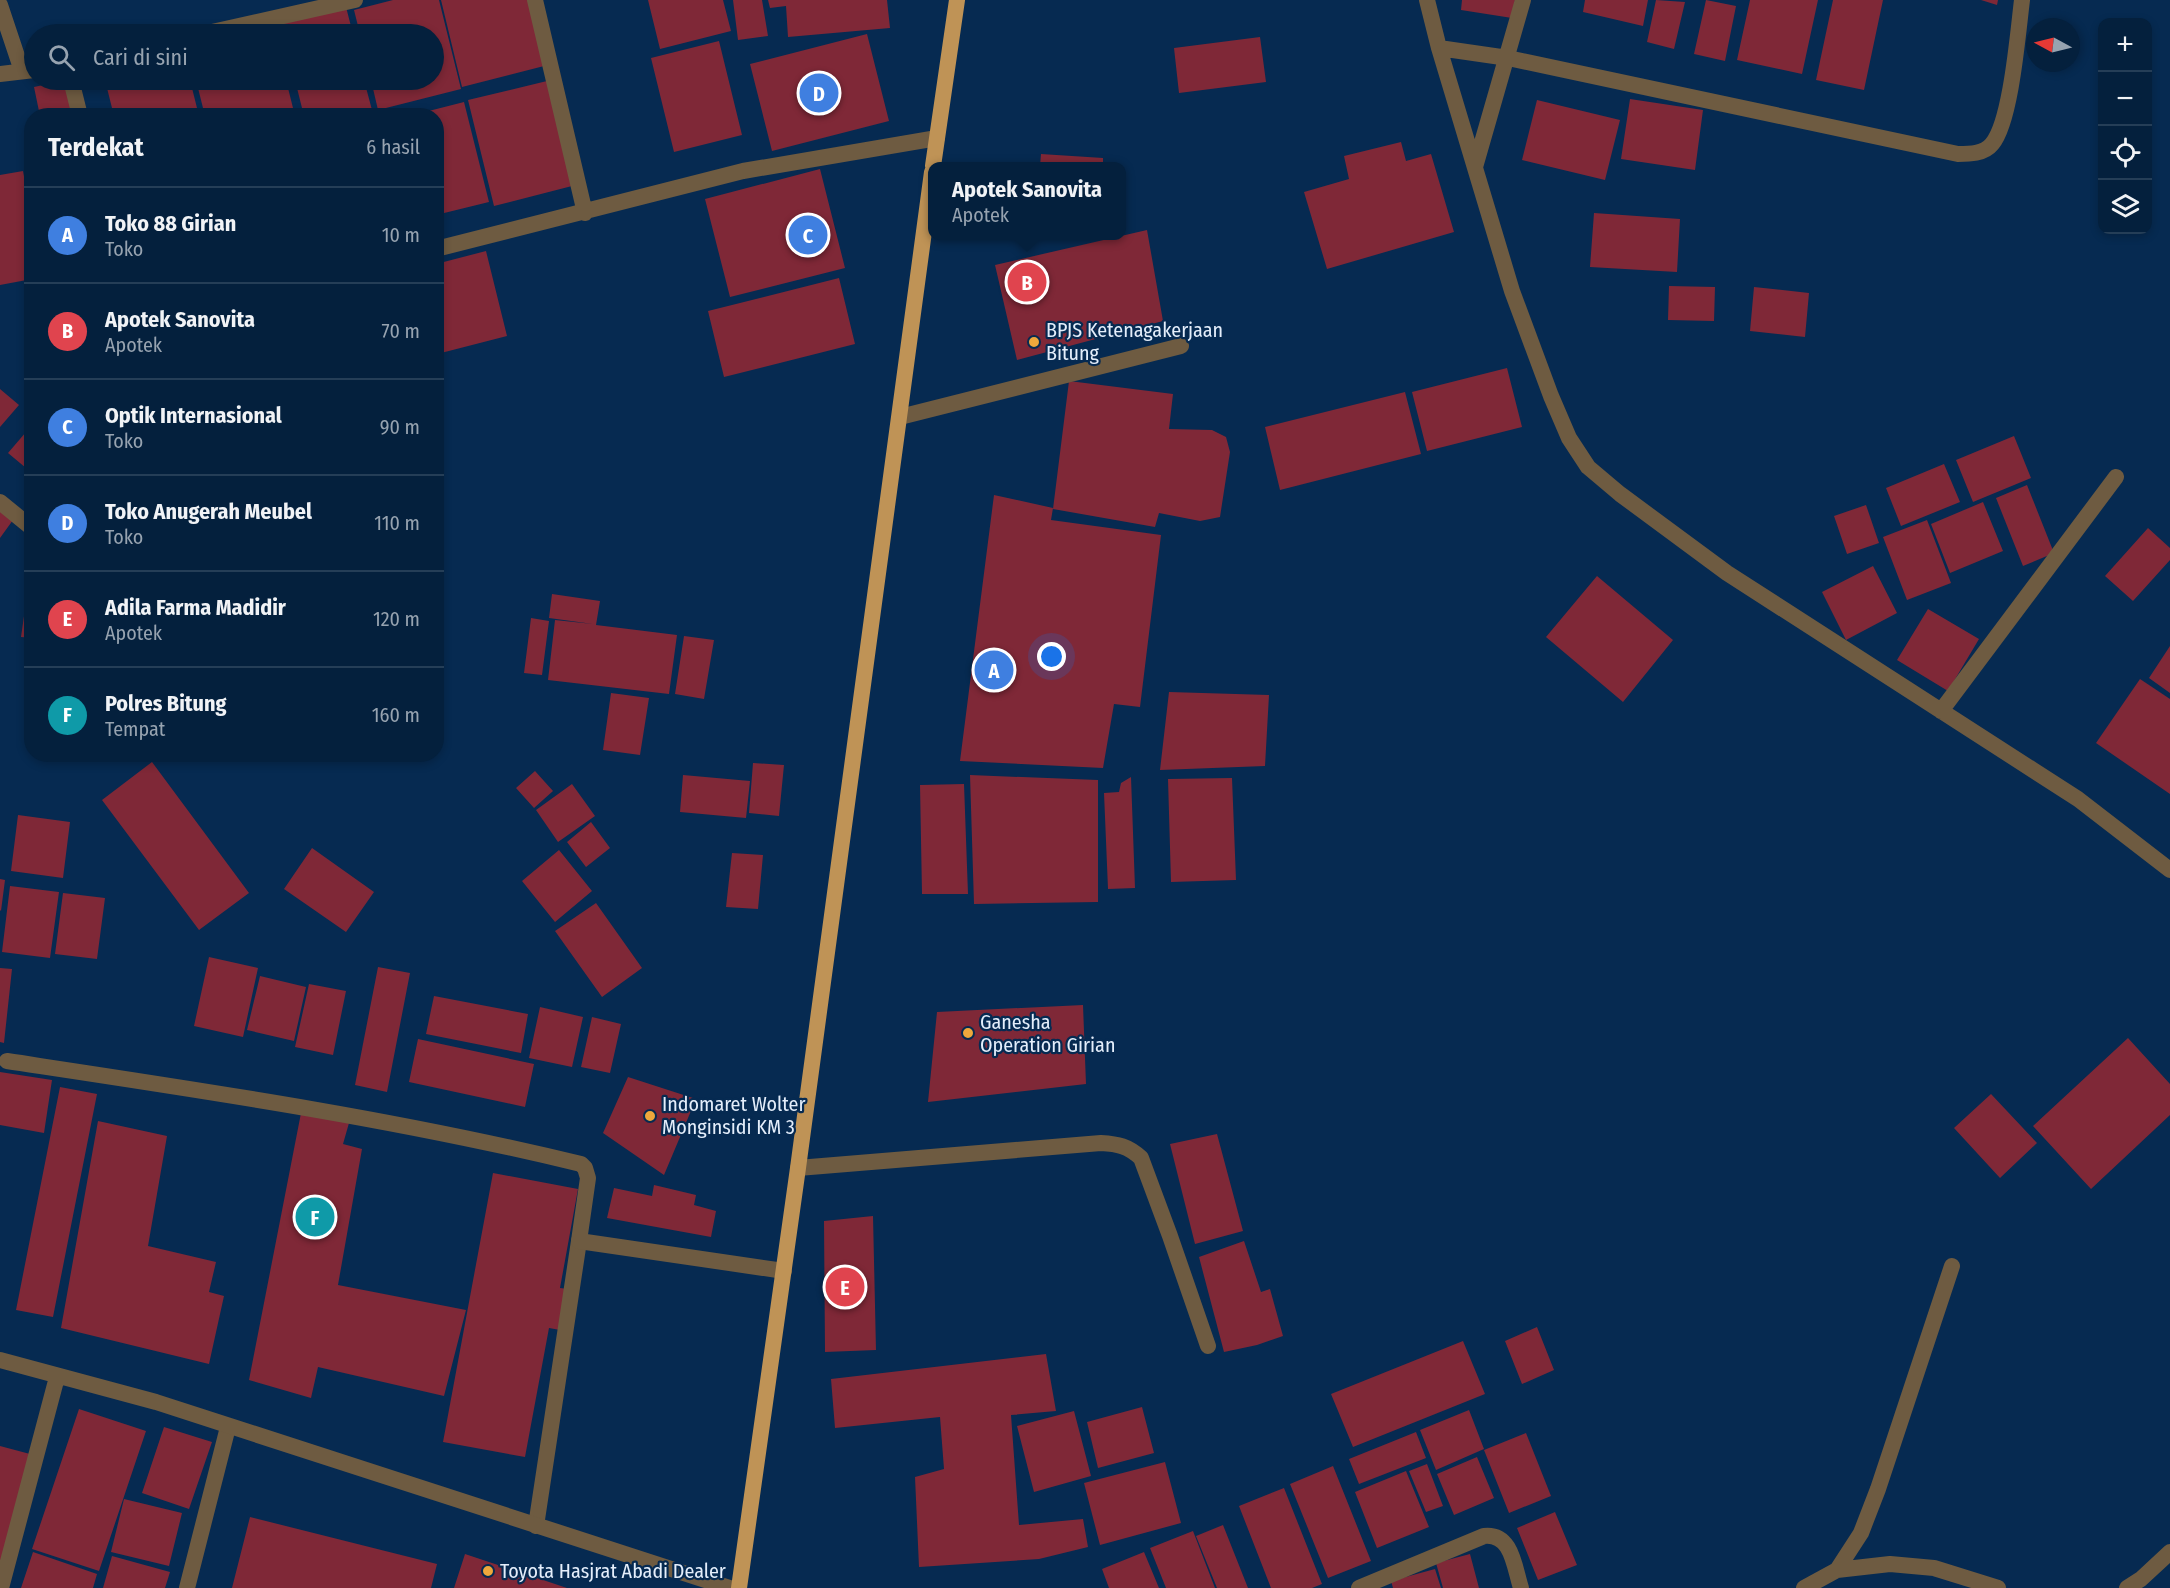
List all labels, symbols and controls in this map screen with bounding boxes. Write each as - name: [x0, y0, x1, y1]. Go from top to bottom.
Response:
- north arrow: [2026, 18, 2080, 72]
- map controls: [2098, 18, 2152, 234]
- button: +: [2098, 18, 2152, 72]
- search box: [24, 24, 444, 90]
- icon: search: [45, 41, 78, 74]
- text: Cari di sini: [93, 44, 188, 71]
- pin: D: [800, 70, 838, 116]
- button: −: [2098, 72, 2152, 126]
- button: locate: [2098, 126, 2152, 180]
- text: Terdekat: [48, 132, 144, 163]
- text: 6 hasil: [366, 135, 420, 159]
- popup: [928, 162, 1126, 240]
- text: Apotek Sanovita: [952, 176, 1102, 203]
- button: layers: [2098, 180, 2152, 234]
- text: Apotek: [952, 203, 1009, 227]
- text: Toko 88 Girian: [105, 210, 236, 237]
- pin: C: [788, 212, 828, 258]
- text: A: [62, 223, 73, 247]
- text: 10 m: [382, 223, 420, 247]
- text: Toko: [105, 237, 143, 261]
- pin: B: [1008, 260, 1046, 304]
- text: Apotek Sanovita: [105, 306, 255, 333]
- place label: BPJS Ketenagakerjaan Bitung: [1046, 318, 1223, 365]
- text: B: [62, 319, 73, 343]
- text: 70 m: [382, 319, 420, 343]
- text: Apotek: [105, 333, 162, 357]
- marker: BPJS Ketenagakerjaan Bitung: [1027, 335, 1041, 349]
- text: Optik Internasional: [105, 402, 282, 429]
- text: C: [62, 415, 73, 439]
- text: 90 m: [380, 415, 420, 439]
- text: Toko: [105, 429, 143, 453]
- text: Toko Anugerah Meubel: [105, 498, 312, 525]
- text: D: [62, 511, 73, 535]
- text: 110 m: [374, 511, 420, 535]
- text: Toko: [105, 525, 143, 549]
- text: Adila Farma Madidir: [105, 594, 286, 621]
- text: E: [63, 607, 72, 631]
- text: 120 m: [373, 607, 420, 631]
- text: Apotek: [105, 621, 162, 645]
- your location: [1037, 642, 1066, 671]
- pin: A: [974, 648, 1014, 692]
- text: Polres Bitung: [105, 690, 227, 717]
- text: F: [63, 703, 72, 727]
- text: 160 m: [372, 703, 420, 727]
- text: Tempat: [105, 717, 165, 741]
- place label: Ganesha Operation Girian: [980, 1010, 1115, 1057]
- marker: Ganesha Operation Girian: [961, 1026, 975, 1040]
- place label: Indomaret Wolter Monginsidi KM 3: [662, 1092, 805, 1139]
- marker: Indomaret Wolter Monginsidi KM 3: [643, 1109, 657, 1123]
- pin: F: [296, 1194, 334, 1240]
- pin: E: [826, 1264, 864, 1310]
- place label: Toyota Hasjrat Abadi Dealer: [500, 1559, 726, 1583]
- marker: Toyota Hasjrat Abadi Dealer: [481, 1564, 495, 1578]

